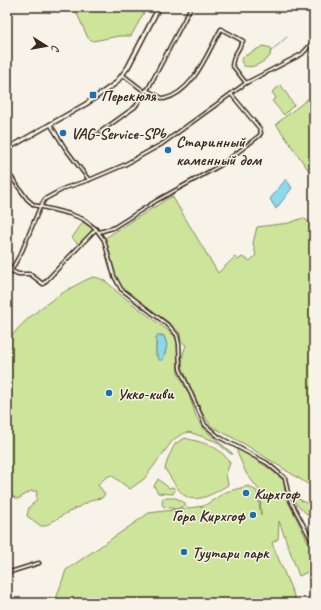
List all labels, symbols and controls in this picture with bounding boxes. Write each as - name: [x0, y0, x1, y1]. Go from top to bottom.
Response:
- north arrow: [26, 26, 66, 66]
- text: С: [48, 44, 63, 53]
- place label: Перекюля: [101, 86, 157, 106]
- marker: Перекюля: [88, 90, 98, 100]
- place label: VAG-Service-SPb: [71, 124, 168, 144]
- marker: VAG-Service-SPb: [58, 128, 68, 138]
- place label: Старинный каменный дом: [176, 132, 263, 170]
- marker: Старинный каменный дом: [163, 145, 173, 155]
- place label: Укко-киви: [117, 384, 175, 404]
- marker: Укко-киви: [104, 388, 114, 398]
- place label: Кирхгоф: [254, 484, 301, 504]
- marker: Кирхгоф: [241, 488, 251, 498]
- place label: Гора Кирхгоф: [172, 506, 246, 526]
- marker: Гора Кирхгоф: [248, 510, 258, 520]
- place label: Туутари парк: [192, 543, 270, 563]
- marker: Туутари парк: [179, 547, 189, 557]

